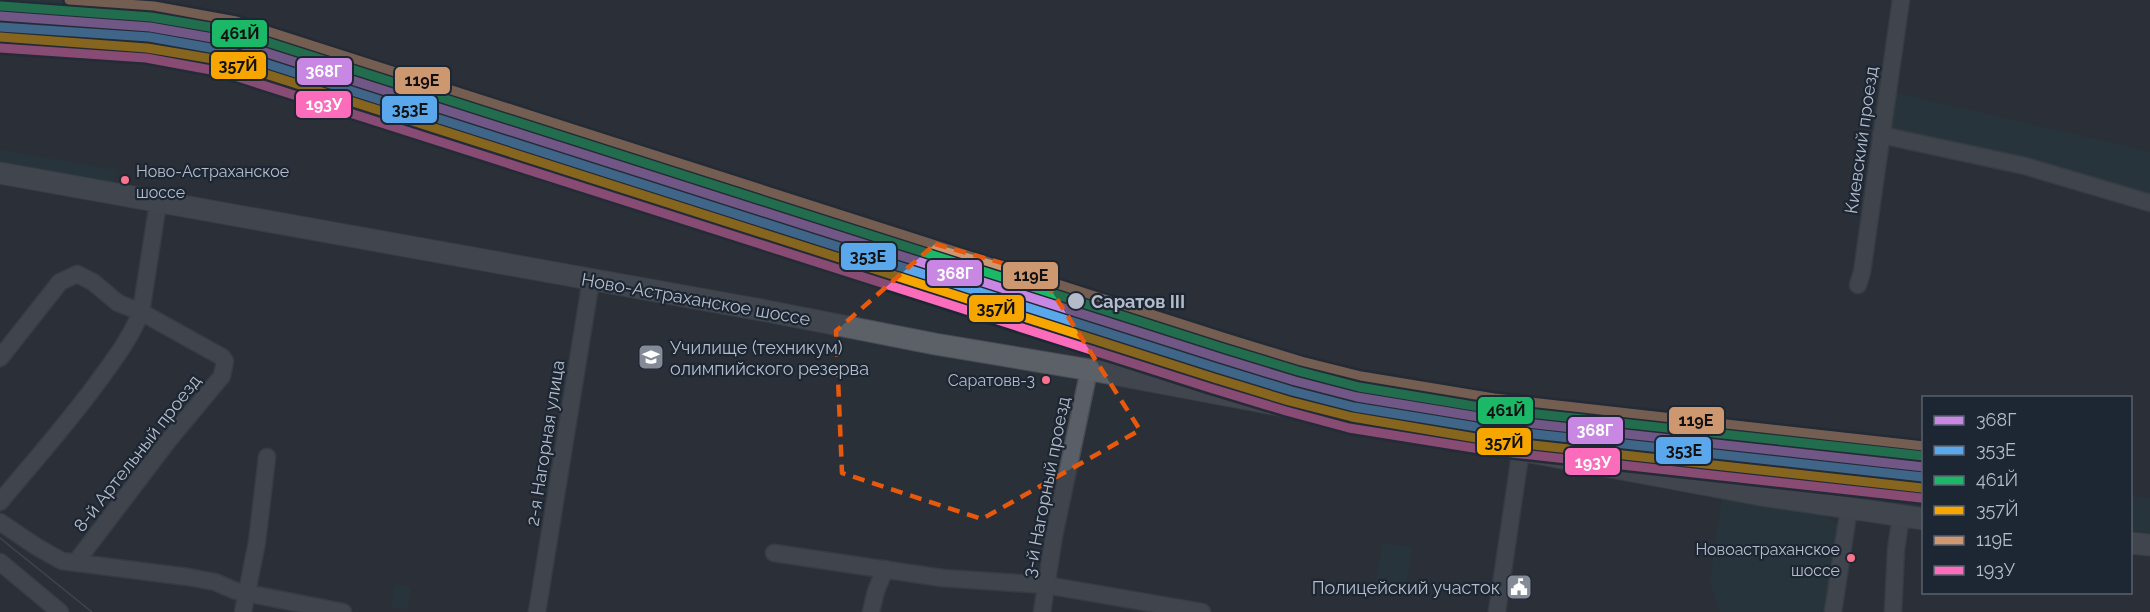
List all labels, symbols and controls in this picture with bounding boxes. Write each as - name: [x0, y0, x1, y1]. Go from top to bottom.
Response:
- line badge: 461Й: [211, 19, 268, 48]
- text: 461Й: [220, 24, 260, 43]
- line badge: 357Й: [210, 51, 267, 80]
- text: 357Й: [218, 56, 258, 75]
- line badge: 368Г: [296, 57, 353, 86]
- text: 368Г: [306, 62, 343, 81]
- street label: Киевский проезд: [1840, 65, 1882, 215]
- line badge: 119Е: [394, 66, 451, 95]
- text: 119Е: [405, 71, 440, 90]
- line badge: 193У: [295, 90, 352, 119]
- text: 193У: [306, 95, 343, 114]
- line badge: 353Е: [381, 95, 438, 124]
- text: 353Е: [392, 100, 429, 119]
- place label: Ново-Астраханское шоссе: [136, 162, 289, 202]
- marker: Ново-Астраханское шоссе: [119, 174, 131, 186]
- line badge: 353Е: [840, 242, 897, 271]
- text: 353Е: [850, 247, 887, 266]
- line badge: 368Г: [926, 259, 983, 287]
- line badge: 119Е: [1002, 261, 1059, 290]
- text: 368Г: [937, 264, 974, 283]
- text: 119Е: [1014, 266, 1049, 285]
- street label: Ново-Астраханское шоссе: [580, 269, 813, 330]
- marker: Саратов III: [1066, 291, 1086, 311]
- place label: Саратов III: [1091, 291, 1185, 312]
- line badge: 357Й: [968, 294, 1025, 323]
- text: 357Й: [976, 299, 1016, 318]
- place label: Училище (техникум) олимпийского резерва: [670, 337, 869, 379]
- school or university icon: Училище (техникум) олимпийского резерва: [636, 342, 666, 372]
- street label: 2-я Нагорная улица: [522, 359, 568, 527]
- street label: 8-й Артельный проезд: [69, 370, 205, 536]
- place label: Саратовв-3: [948, 371, 1035, 390]
- marker: Саратовв-3: [1040, 374, 1052, 386]
- street label: 3-й Нагорный проезд: [1018, 395, 1074, 579]
- line badge: 461Й: [1477, 396, 1534, 425]
- legend: [1922, 396, 2132, 594]
- text: 461Й: [1486, 401, 1526, 420]
- line badge: 119Е: [1668, 406, 1725, 435]
- text: 368Г: [1976, 409, 2016, 430]
- text: 119Е: [1679, 411, 1714, 430]
- line badge: 368Г: [1567, 416, 1624, 445]
- text: 368Г: [1577, 421, 1614, 440]
- line badge: 357Й: [1476, 427, 1532, 456]
- text: 357Й: [1484, 433, 1524, 452]
- line badge: 353Е: [1655, 436, 1712, 465]
- text: 353Е: [1976, 439, 2016, 460]
- text: 353Е: [1666, 441, 1703, 460]
- line badge: 193У: [1564, 447, 1621, 476]
- text: 193У: [1575, 453, 1612, 472]
- text: 461Й: [1976, 469, 2018, 490]
- text: 357Й: [1976, 499, 2019, 520]
- text: 119Е: [1976, 529, 2013, 550]
- place label: Новоастраханское шоссе: [1695, 540, 1840, 580]
- marker: Новоастраханское шоссе: [1845, 552, 1857, 564]
- text: 193У: [1976, 559, 2016, 580]
- public building icon: Полицейский участок: [1504, 572, 1534, 602]
- place label: Полицейский участок: [1312, 577, 1500, 598]

